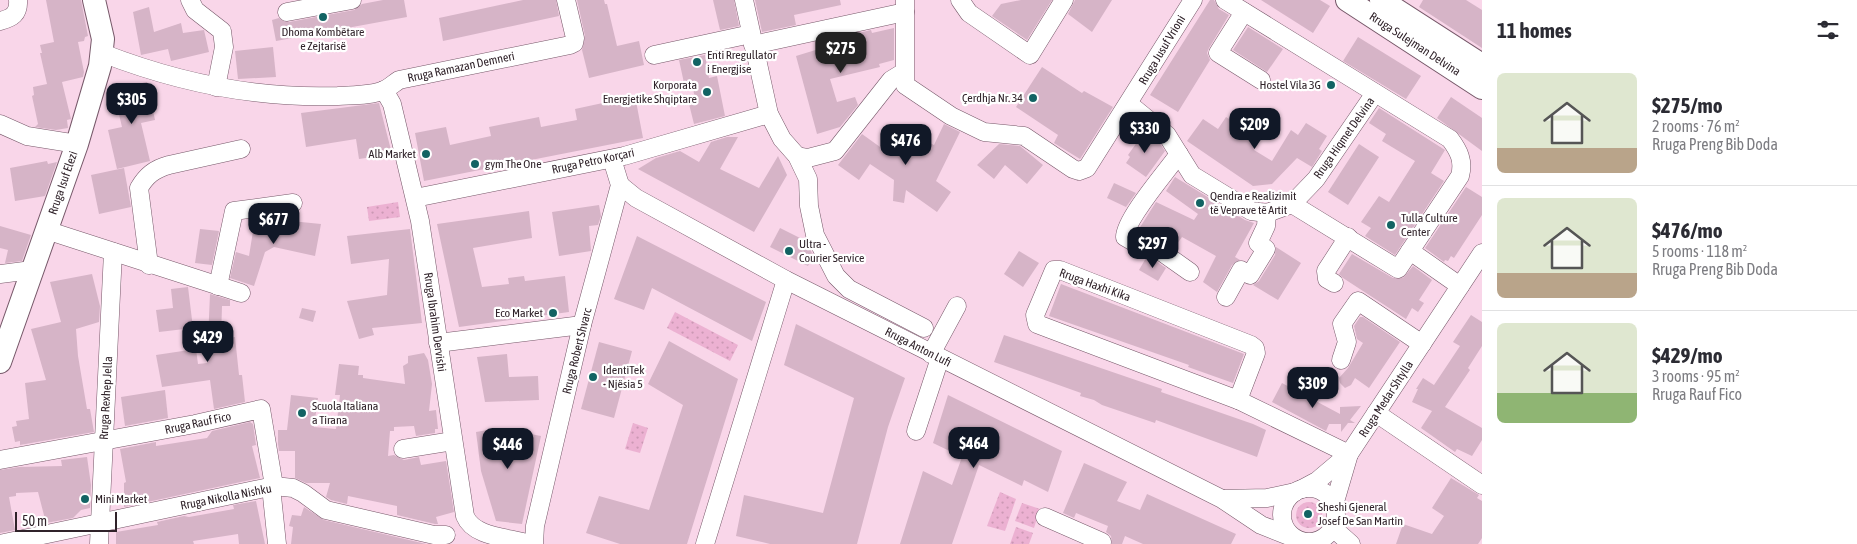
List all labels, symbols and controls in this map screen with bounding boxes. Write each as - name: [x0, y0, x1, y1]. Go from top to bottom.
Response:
- street label: Rruga Sulejman Delvina: [1367, 9, 1463, 79]
- marker: Dhoma Kombëtare e Zejtarisë: [317, 11, 329, 23]
- street label: Rruga Jusuf Vrioni: [1136, 13, 1188, 87]
- icon: filters: [1814, 16, 1842, 44]
- text: 11 homes: [1497, 18, 1572, 42]
- place label: Dhoma Kombëtare e Zejtarisë: [281, 25, 365, 53]
- pin: $275: [811, 32, 871, 74]
- text: $275: [826, 39, 856, 57]
- place label: Enti Rregullator i Energjise: [707, 48, 777, 76]
- street label: Rruga Ramazan Demneri: [406, 49, 516, 85]
- marker: Enti Rregullator i Energjise: [691, 56, 703, 68]
- place label: Korporata Energjetike Shqiptare: [603, 78, 697, 106]
- place label: Hostel Vila 3G: [1259, 78, 1321, 92]
- marker: Hostel Vila 3G: [1325, 79, 1337, 91]
- pin: $305: [102, 82, 162, 125]
- marker: Korporata Energjetike Shqiptare: [701, 86, 713, 98]
- text: $305: [117, 90, 147, 108]
- place label: Çerdhja Nr. 34: [962, 91, 1023, 105]
- marker: Çerdhja Nr. 34: [1027, 92, 1039, 104]
- icon: home: [1537, 93, 1597, 153]
- text: $275/mo: [1652, 93, 1723, 117]
- street label: Rruga Hiqmet Delvina: [1311, 94, 1377, 182]
- pin: $209: [1225, 108, 1285, 150]
- pin: $330: [1115, 112, 1175, 154]
- text: $209: [1240, 115, 1270, 133]
- text: 2 rooms · 76 m²: [1652, 117, 1740, 135]
- text: $330: [1130, 119, 1160, 137]
- pin: $476: [876, 124, 936, 166]
- text: $476: [891, 131, 921, 149]
- text: Rruga Preng Bib Doda: [1652, 135, 1778, 153]
- street label: Rruga Petro Korçari: [550, 145, 636, 177]
- place label: Alb Market: [369, 147, 417, 161]
- marker: Alb Market: [420, 148, 432, 160]
- street label: Rruga Isuf Elezi: [46, 149, 80, 217]
- place label: gym The One: [485, 157, 542, 171]
- marker: gym The One: [469, 158, 481, 170]
- place label: Qendra e Realizimit të Veprave të Artit: [1210, 189, 1297, 217]
- marker: Qendra e Realizimit të Veprave të Artit: [1194, 197, 1206, 209]
- pin: $677: [244, 202, 304, 245]
- text: $677: [259, 210, 289, 228]
- place label: Tulla Culture Center: [1401, 211, 1458, 239]
- icon: home: [1537, 218, 1597, 278]
- text: $476/mo: [1652, 218, 1723, 242]
- marker: Tulla Culture Center: [1385, 219, 1397, 231]
- pin: $297: [1123, 226, 1183, 269]
- text: $297: [1138, 234, 1168, 252]
- place label: Ultra - Courier Service: [799, 237, 864, 265]
- text: 5 rooms · 118 m²: [1652, 242, 1747, 260]
- marker: Ultra - Courier Service: [783, 245, 795, 257]
- text: Rruga Preng Bib Doda: [1652, 260, 1778, 278]
- street label: Rruga Haxhi Kika: [1058, 266, 1132, 304]
- street label: Rruga Ibrahim Dervishi: [421, 271, 449, 373]
- place label: Eco Market: [495, 306, 544, 320]
- street label: Rruga Robert Shvarc: [560, 306, 595, 395]
- marker: Eco Market: [547, 307, 559, 319]
- pin: $429: [178, 320, 238, 363]
- street label: Rruga Anton Lufi: [883, 324, 953, 370]
- text: $429: [193, 328, 223, 346]
- icon: home: [1537, 343, 1597, 403]
- text: $429/mo: [1652, 343, 1723, 367]
- street label: Rruga Rexhep Jella: [97, 356, 115, 440]
- street label: Rruga Medar Shtylla: [1356, 358, 1416, 440]
- place label: IdentiTek - Njësia 5: [603, 363, 645, 391]
- pin: $309: [1283, 366, 1343, 409]
- text: 3 rooms · 95 m²: [1652, 367, 1740, 385]
- marker: IdentiTek - Njësia 5: [587, 371, 599, 383]
- text: $309: [1298, 374, 1328, 392]
- text: Rruga Rauf Fico: [1652, 385, 1742, 403]
- place label: Scuola Italiana a Tirana: [312, 399, 378, 427]
- marker: Scuola Italiana a Tirana: [296, 407, 308, 419]
- street label: Rruga Rauf Fico: [164, 409, 233, 437]
- pin: $464: [944, 426, 1004, 469]
- pin: $446: [478, 428, 538, 470]
- text: $464: [959, 434, 989, 452]
- text: $446: [493, 435, 523, 453]
- street label: Rruga Nikolla Nishku: [179, 481, 273, 513]
- place label: Mini Market: [95, 492, 148, 506]
- marker: Mini Market: [79, 493, 91, 505]
- place label: Sheshi Gjeneral Josef De San Martin: [1318, 500, 1403, 528]
- marker: Sheshi Gjeneral Josef De San Martin: [1302, 508, 1314, 520]
- scale bar: [15, 509, 118, 532]
- text: 50 m: [22, 513, 47, 529]

